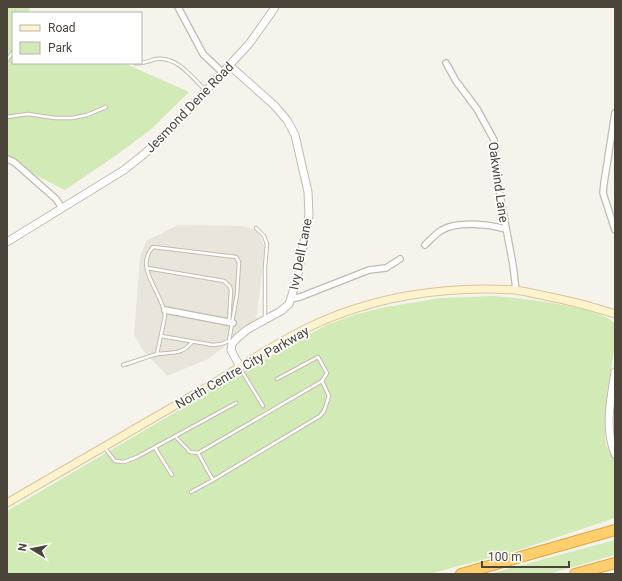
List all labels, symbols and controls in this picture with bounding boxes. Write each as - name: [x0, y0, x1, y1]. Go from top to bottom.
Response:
- legend: [12, 12, 142, 64]
- text: Road: [48, 21, 76, 35]
- text: Park: [48, 41, 73, 55]
- street label: Jesmond Dene Road: [142, 59, 236, 156]
- street label: Oakwind Lane: [485, 141, 512, 224]
- street label: Ivy Dell Lane: [286, 217, 315, 291]
- street label: North Centre City Parkway: [173, 323, 312, 412]
- north arrow: [12, 529, 52, 569]
- text: N: [16, 542, 30, 552]
- scale bar: [482, 543, 569, 569]
- text: 100 m: [488, 550, 522, 564]

